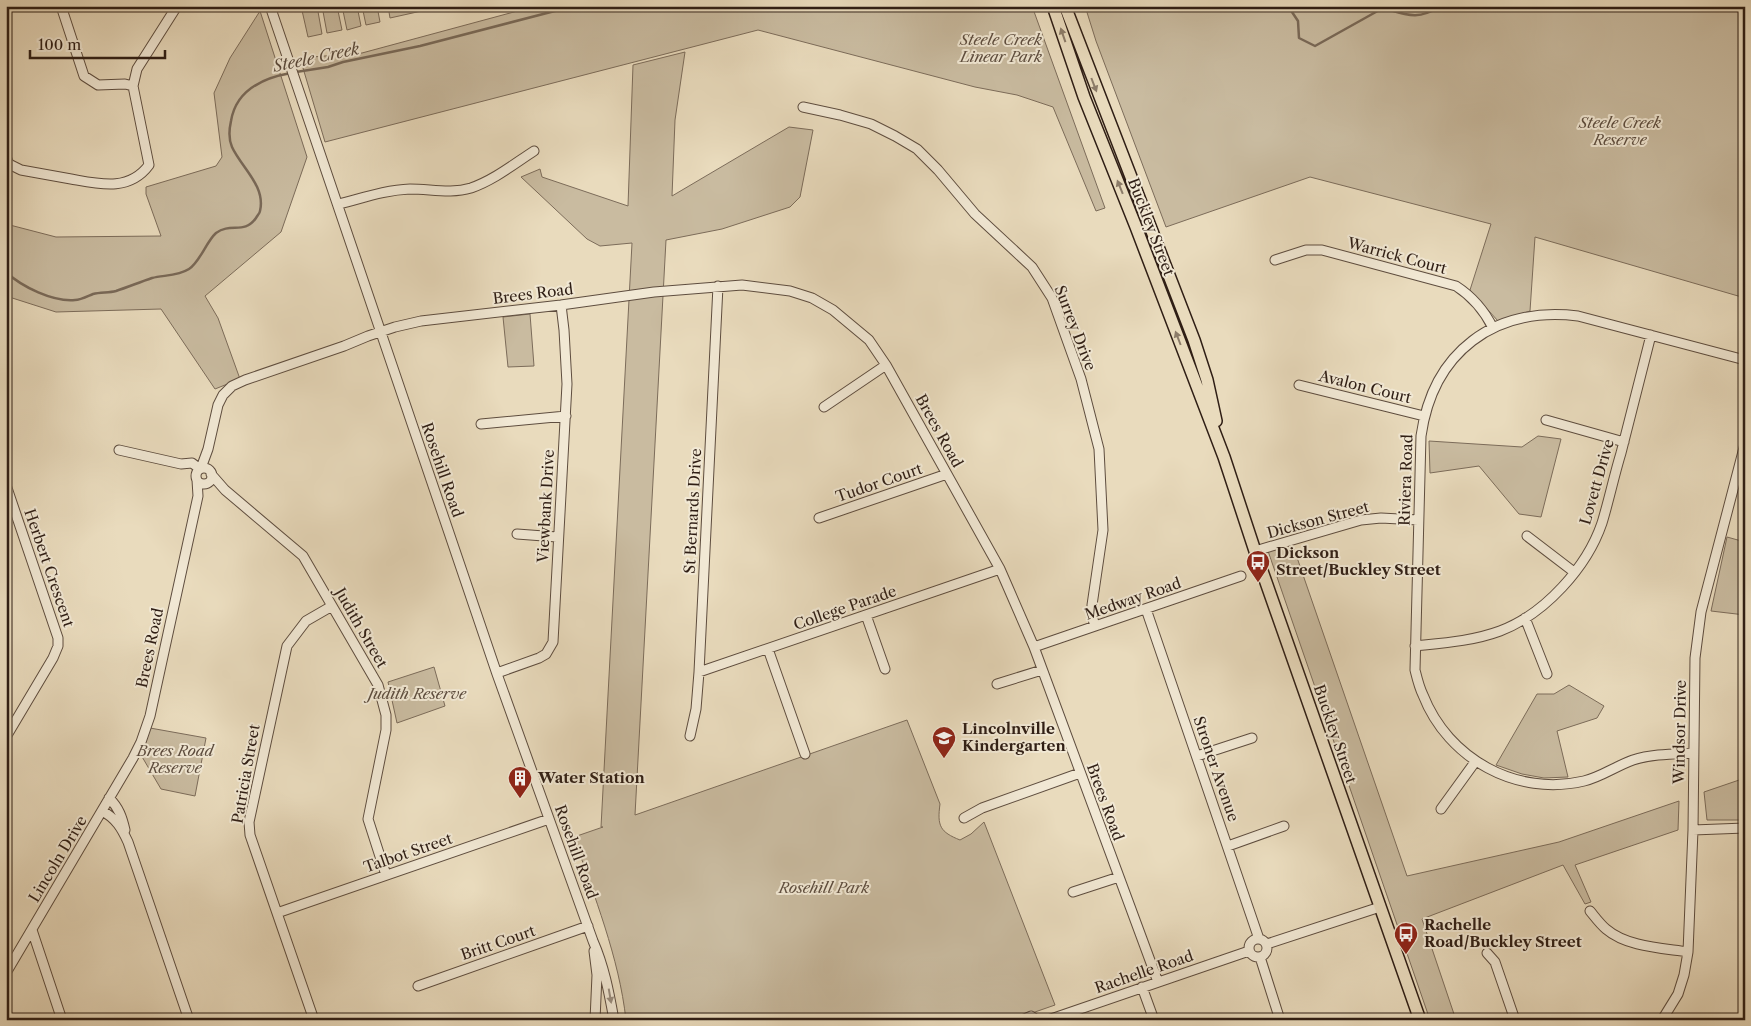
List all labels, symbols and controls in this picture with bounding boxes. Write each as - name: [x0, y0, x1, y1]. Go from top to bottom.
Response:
- one-way arrow: [1058, 27, 1066, 42]
- scale bar: [30, 28, 165, 60]
- park label: Steele Creek Linear Park: [959, 30, 1042, 66]
- text: 100 m: [38, 35, 81, 54]
- water label: Steele Creek: [270, 38, 362, 76]
- one-way arrow: [1091, 78, 1099, 92]
- park label: Steele Creek Reserve: [1578, 113, 1661, 149]
- street label: Buckley Street: [1124, 175, 1179, 279]
- one-way arrow: [1116, 179, 1123, 194]
- street label: Warrick Court: [1344, 233, 1450, 278]
- street label: Brees Road: [492, 279, 574, 308]
- street label: Surrey Drive: [1051, 283, 1100, 373]
- one-way arrow: [1174, 331, 1181, 346]
- street label: Avalon Court: [1316, 366, 1414, 407]
- street label: Brees Road: [911, 391, 967, 471]
- street label: Rosehill Road: [417, 420, 468, 520]
- street label: Riviera Road: [1394, 434, 1417, 526]
- street label: Lovett Drive: [1575, 437, 1618, 527]
- street label: St Bernards Drive: [680, 448, 705, 574]
- street label: Viewbank Drive: [533, 449, 558, 564]
- street label: Tudor Court: [833, 459, 925, 506]
- street label: Dickson Street: [1265, 497, 1372, 542]
- street label: Herbert Crescent: [20, 506, 79, 630]
- place label: Dickson Street/Buckley Street: [1276, 543, 1441, 579]
- bus stop icon: Dickson Street/Buckley Street: [1245, 549, 1271, 583]
- street label: Medway Road: [1082, 573, 1184, 624]
- street label: College Parade: [791, 581, 899, 634]
- street label: Judith Street: [330, 583, 392, 672]
- street label: Brees Road: [132, 606, 167, 689]
- street label: Windsor Drive: [1669, 680, 1690, 785]
- street label: Buckley Street: [1310, 682, 1361, 786]
- park label: Judith Reserve: [364, 684, 467, 703]
- street label: Stroner Avenue: [1190, 714, 1243, 824]
- place label: Lincolnville Kindergarten: [962, 719, 1066, 755]
- street label: Patricia Street: [227, 722, 264, 825]
- school or university icon: Lincolnville Kindergarten: [931, 725, 957, 759]
- park label: Brees Road Reserve: [136, 741, 215, 777]
- street label: Brees Road: [1083, 761, 1128, 843]
- building icon: Water Station: [507, 765, 533, 799]
- place label: Water Station: [537, 768, 645, 787]
- street label: Rosehill Road: [551, 802, 602, 902]
- street label: Lincoln Drive: [24, 812, 91, 905]
- street label: Talbot Street: [361, 828, 455, 877]
- park label: Rosehill Park: [778, 878, 869, 897]
- place label: Rachelle Road/Buckley Street: [1424, 915, 1582, 951]
- street label: Britt Court: [458, 921, 538, 964]
- bus stop icon: Rachelle Road/Buckley Street: [1393, 921, 1419, 955]
- street label: Rachelle Road: [1092, 946, 1196, 997]
- one-way arrow: [606, 989, 614, 1005]

